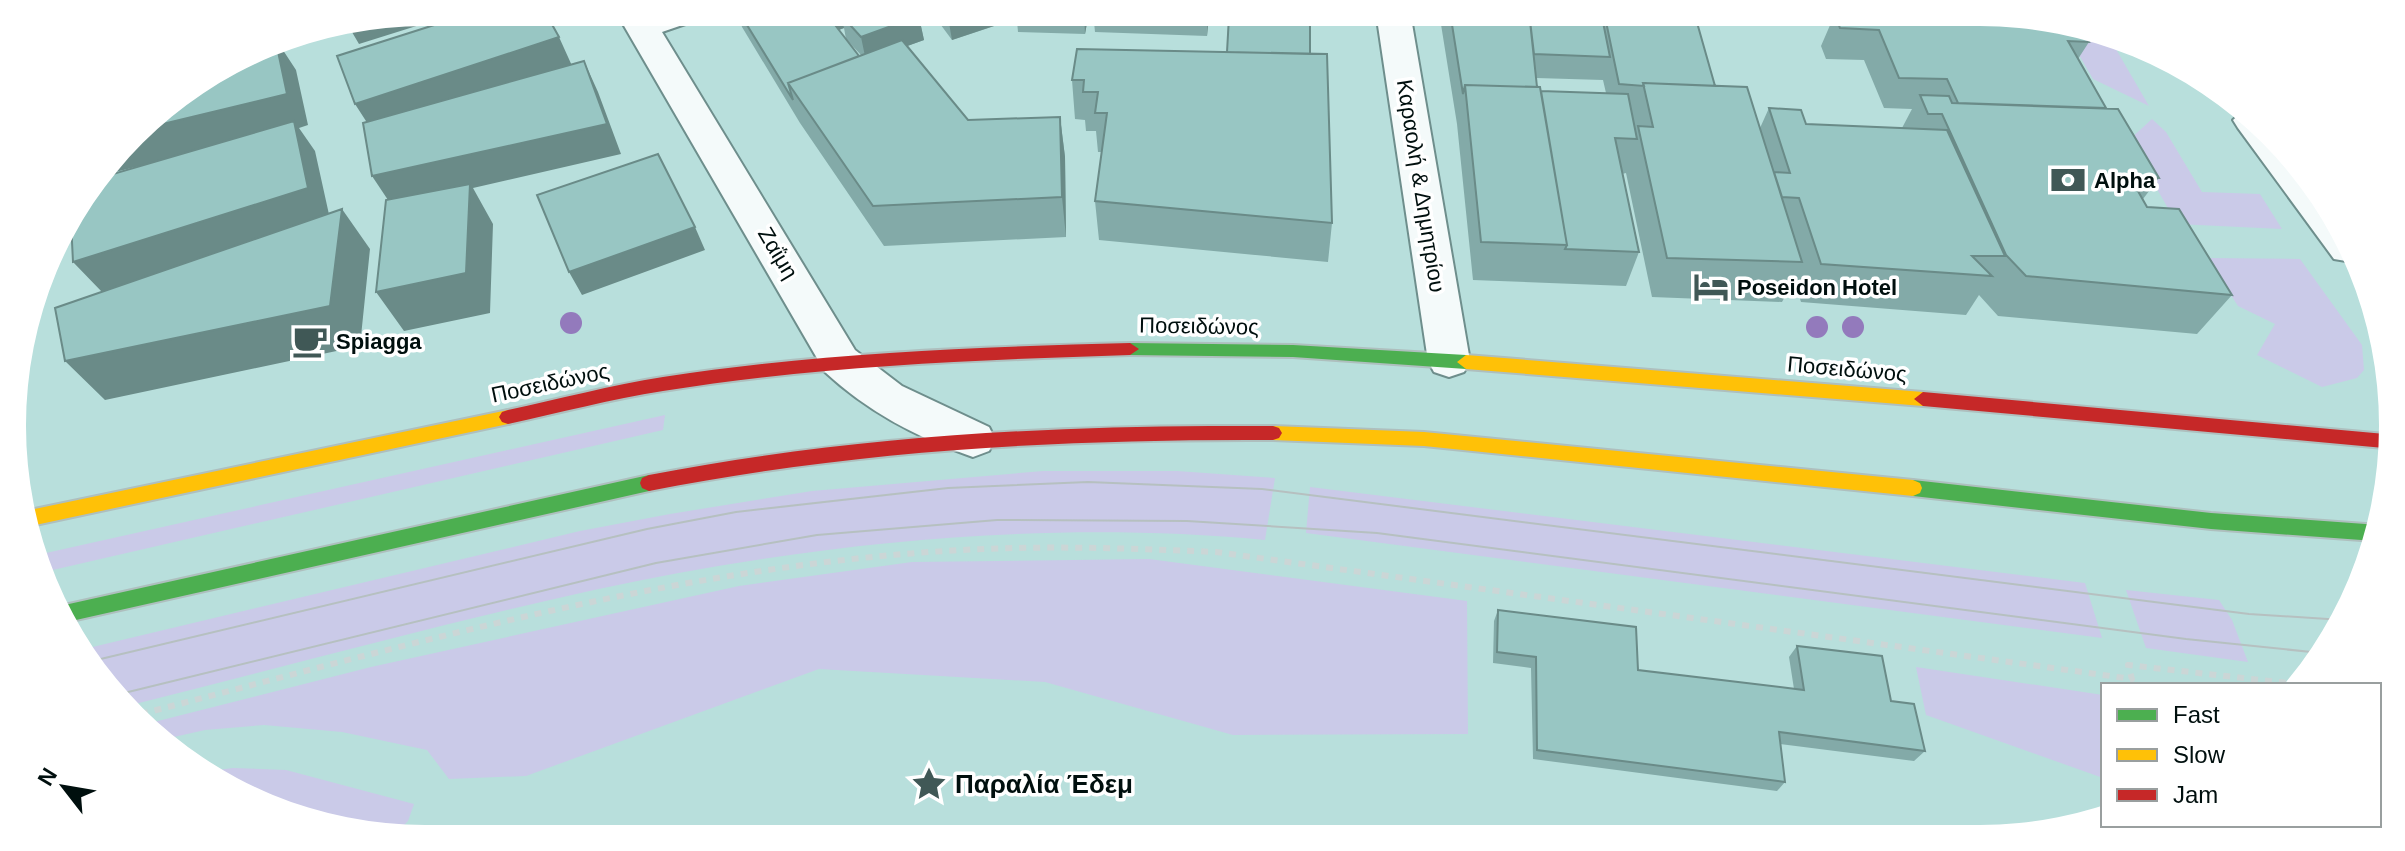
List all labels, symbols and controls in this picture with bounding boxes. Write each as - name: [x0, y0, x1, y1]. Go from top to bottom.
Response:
- street label: Καραολή & Δημητρίου: [1392, 78, 1450, 294]
- bank icon: Alpha: [2049, 161, 2087, 199]
- place label: Alpha: [2094, 168, 2156, 193]
- street label: Ζαΐμη: [753, 223, 803, 283]
- hotel icon: Poseidon Hotel: [1692, 268, 1730, 306]
- place label: Poseidon Hotel: [1737, 275, 1897, 300]
- street label: Ποσειδώνος: [1139, 312, 1259, 340]
- cafe icon: Spiagga: [291, 322, 329, 360]
- place label: Spiagga: [336, 329, 422, 354]
- street label: Ποσειδώνος: [1786, 351, 1908, 387]
- street label: Ποσειδώνος: [489, 358, 611, 408]
- legend: [2101, 683, 2381, 827]
- text: Fast: [2173, 701, 2220, 728]
- text: Slow: [2173, 741, 2226, 768]
- north arrow: [24, 747, 104, 827]
- text: N: [32, 764, 62, 790]
- place icon: Παραλία Έδεμ: [910, 765, 948, 803]
- place label: Παραλία Έδεμ: [955, 769, 1133, 799]
- text: Jam: [2173, 781, 2218, 808]

